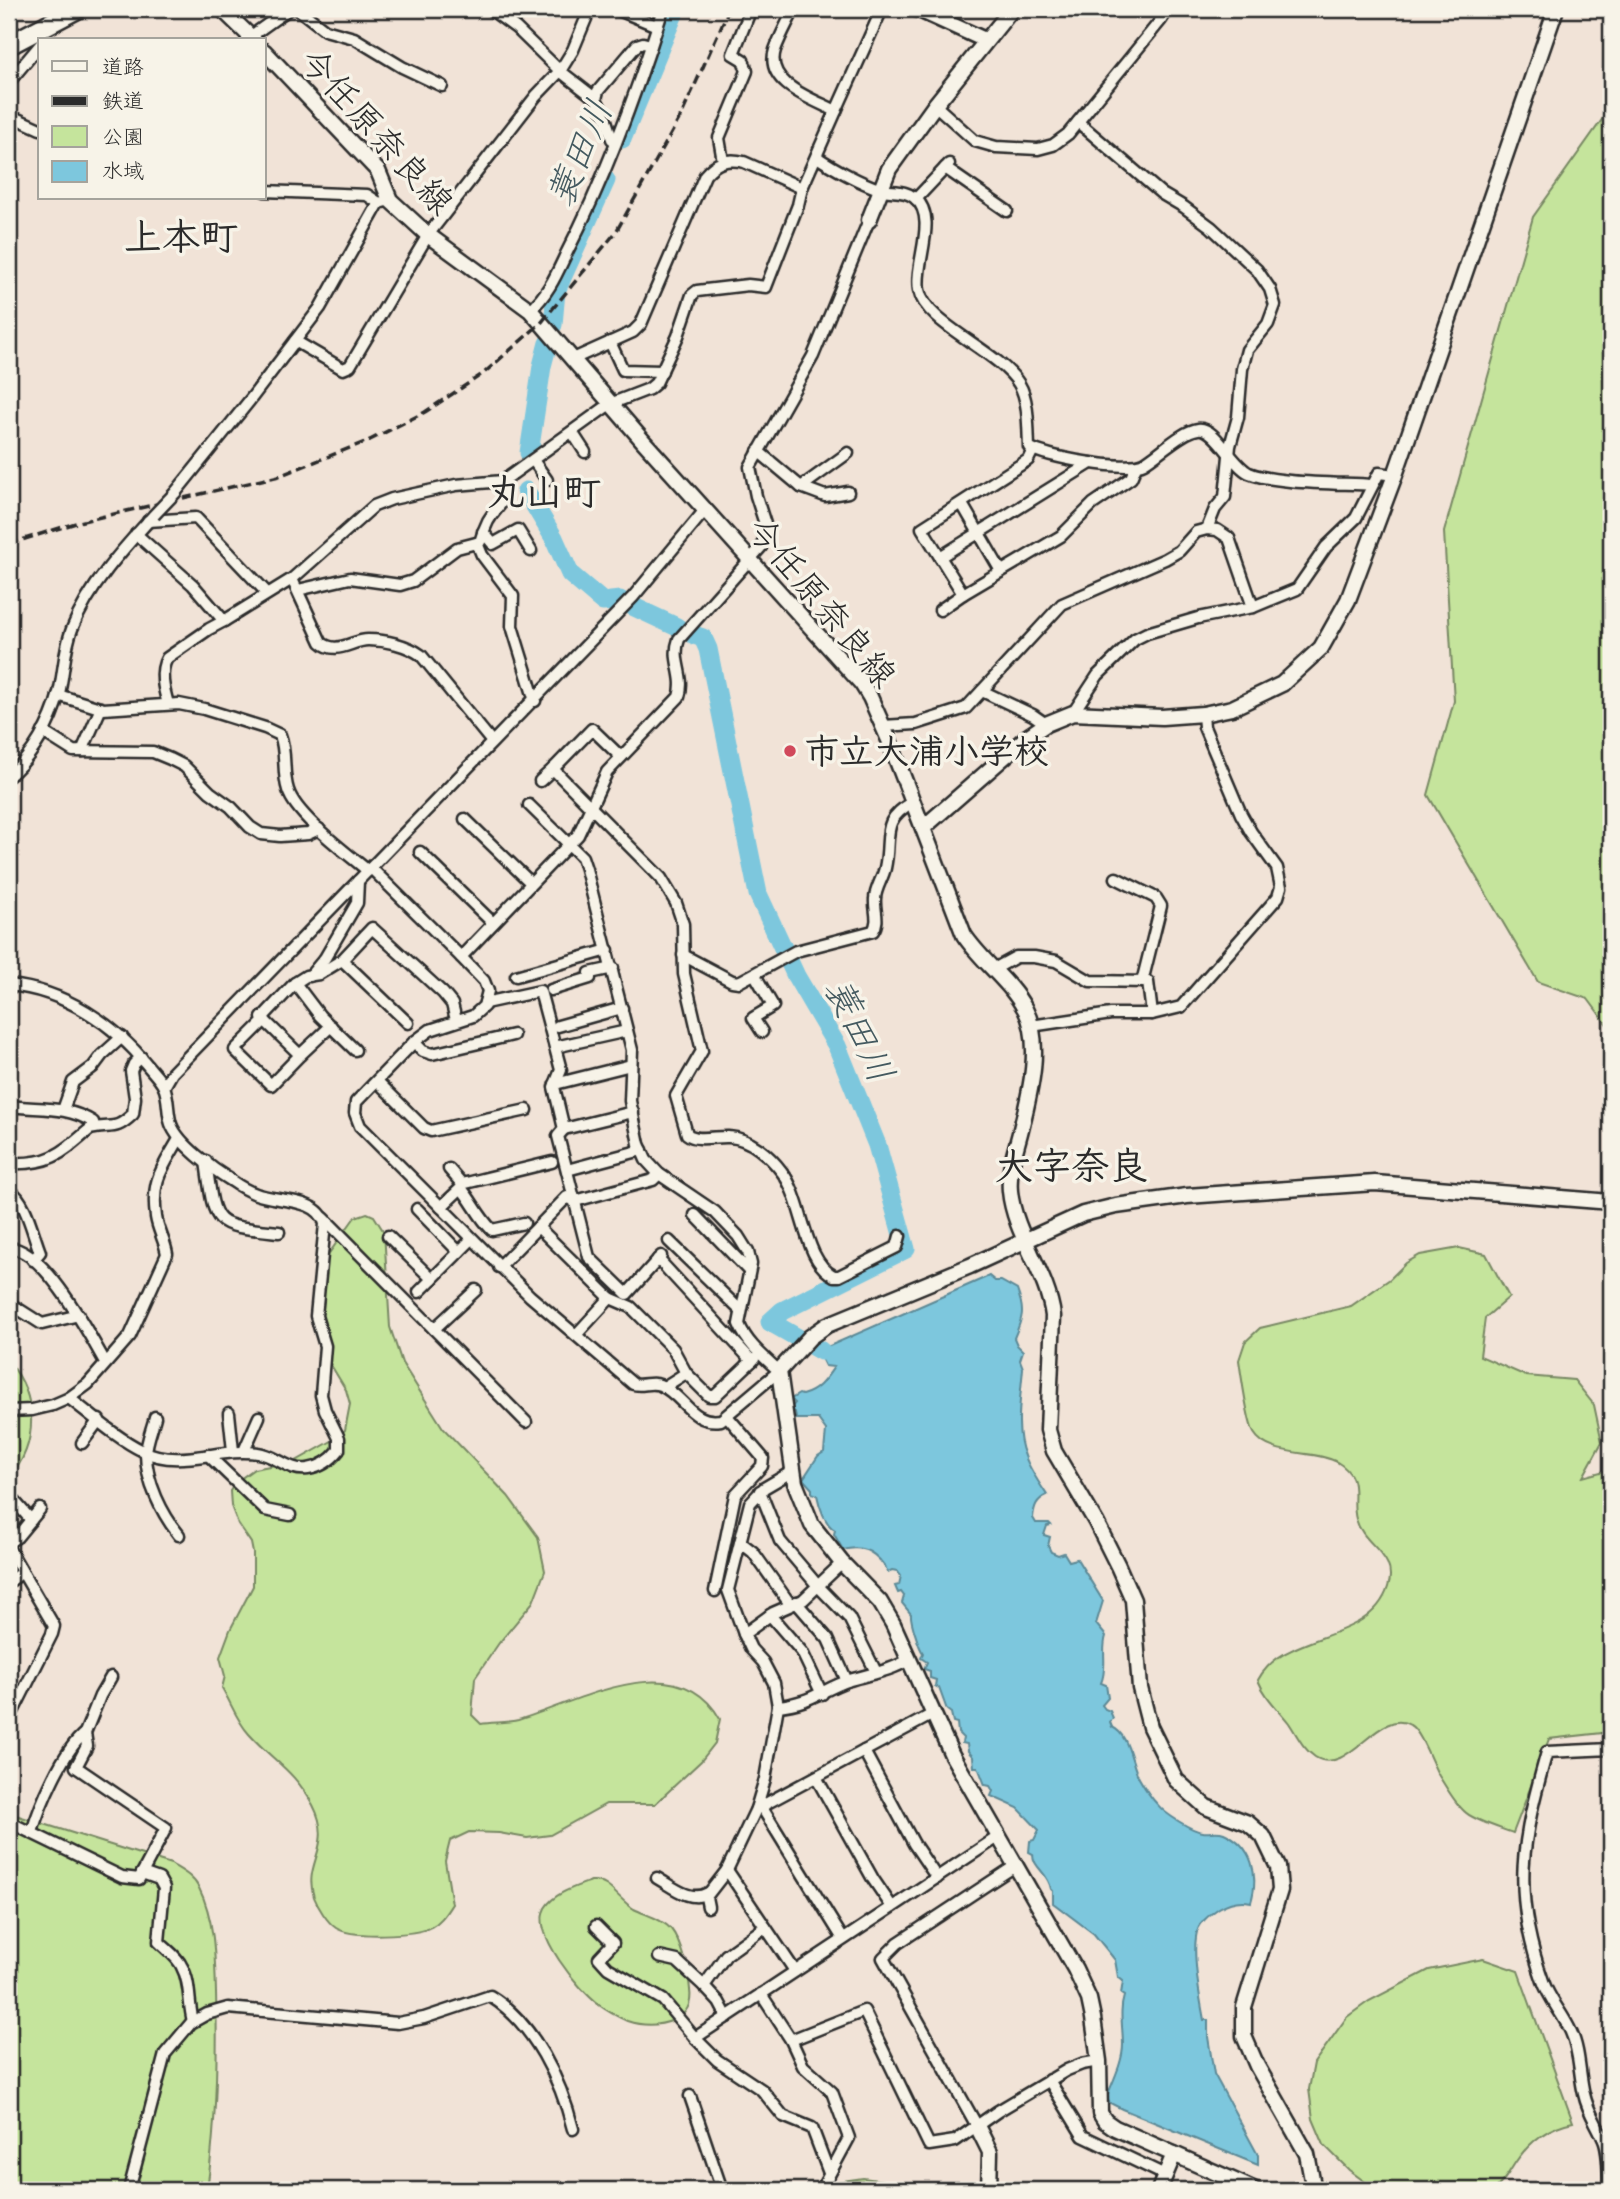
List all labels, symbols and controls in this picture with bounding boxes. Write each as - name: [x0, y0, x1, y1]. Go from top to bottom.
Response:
- legend: [38, 38, 266, 200]
- street label: 今任原奈良線: [290, 38, 464, 224]
- text: 道路: [102, 54, 144, 80]
- text: 鉄道: [102, 88, 144, 114]
- water label: 蓑田川: [536, 93, 623, 213]
- text: 公園: [102, 124, 144, 150]
- text: 水域: [102, 158, 144, 184]
- district label: 上本町: [124, 214, 238, 261]
- district label: 丸山町: [487, 469, 601, 516]
- street label: 今任原奈良線: [737, 507, 906, 697]
- place label: 市立大浦小学校: [804, 729, 1049, 774]
- marker: 市立大浦小学校: [782, 743, 798, 759]
- water label: 蓑田川: [814, 970, 905, 1090]
- district label: 大字奈良: [995, 1143, 1147, 1190]

